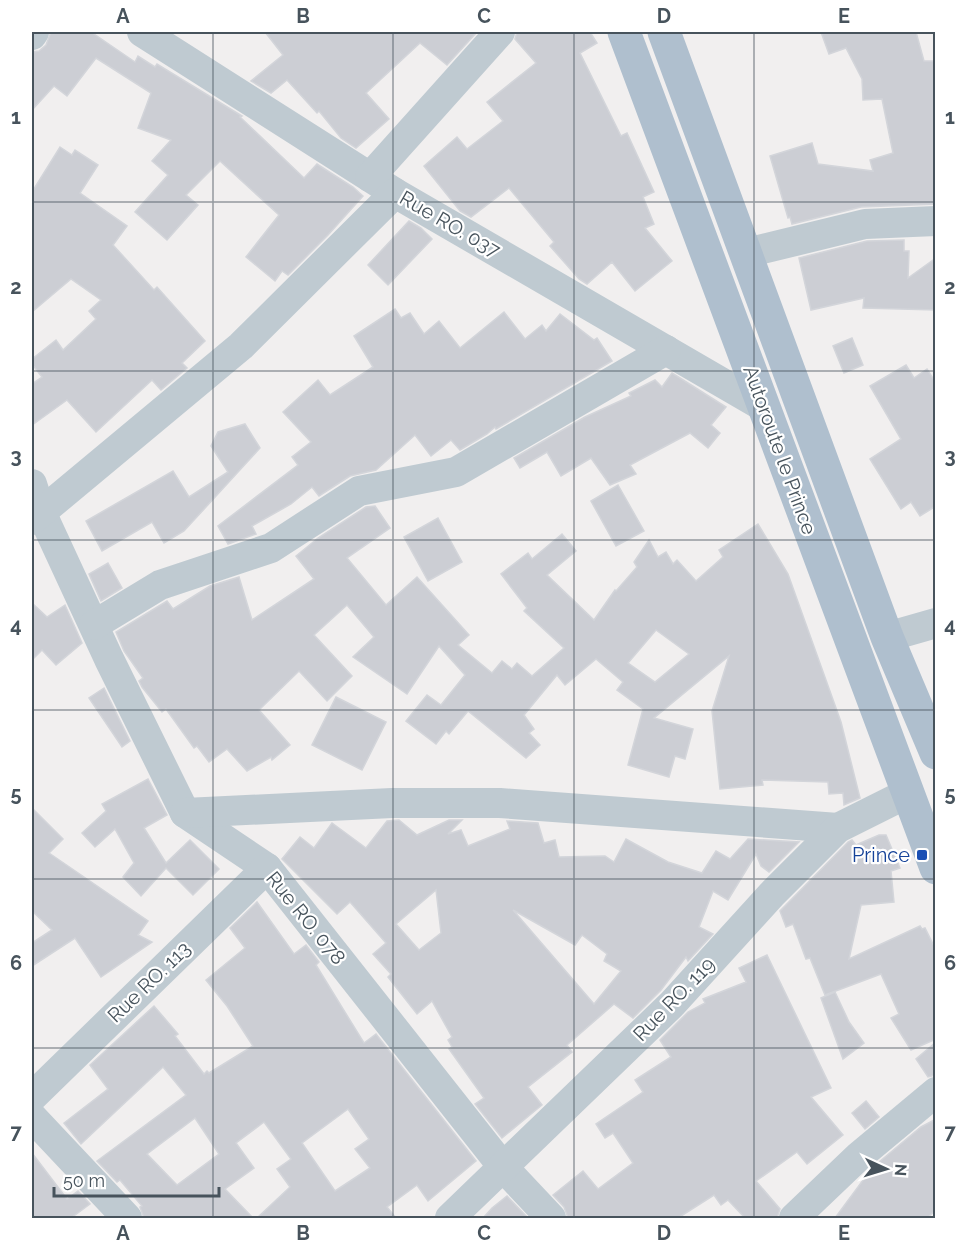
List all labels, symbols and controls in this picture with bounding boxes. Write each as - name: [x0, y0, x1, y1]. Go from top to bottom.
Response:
- text: A: [116, 4, 130, 28]
- text: B: [296, 4, 310, 28]
- text: C: [477, 4, 491, 28]
- text: D: [657, 4, 671, 28]
- text: E: [838, 4, 850, 28]
- text: 1: [11, 105, 21, 129]
- text: 1: [945, 105, 955, 129]
- street label: Rue RO. 037: [396, 186, 505, 262]
- text: 2: [10, 275, 22, 299]
- text: 2: [944, 275, 956, 299]
- street label: Autoroute le Prince: [738, 362, 822, 538]
- text: 3: [10, 444, 22, 468]
- text: 3: [944, 444, 956, 468]
- text: 4: [10, 613, 22, 637]
- text: 4: [944, 613, 956, 637]
- text: 5: [10, 782, 22, 806]
- text: 5: [944, 782, 956, 806]
- place label: Prince: [852, 843, 910, 867]
- marker: Prince: [915, 848, 929, 862]
- street label: Rue RO. 078: [261, 867, 351, 969]
- street label: Rue RO. 113: [103, 937, 195, 1027]
- text: 6: [10, 951, 22, 975]
- text: 6: [944, 951, 956, 975]
- street label: Rue RO. 119: [628, 952, 720, 1046]
- text: 7: [10, 1120, 22, 1144]
- text: 7: [944, 1120, 956, 1144]
- north arrow: [856, 1139, 916, 1199]
- scale bar: [54, 1160, 219, 1198]
- text: N: [891, 1163, 910, 1177]
- text: 50 m: [63, 1170, 105, 1191]
- text: A: [116, 1221, 130, 1245]
- text: B: [296, 1221, 310, 1245]
- text: C: [477, 1221, 491, 1245]
- text: D: [657, 1221, 671, 1245]
- text: E: [838, 1221, 850, 1245]

